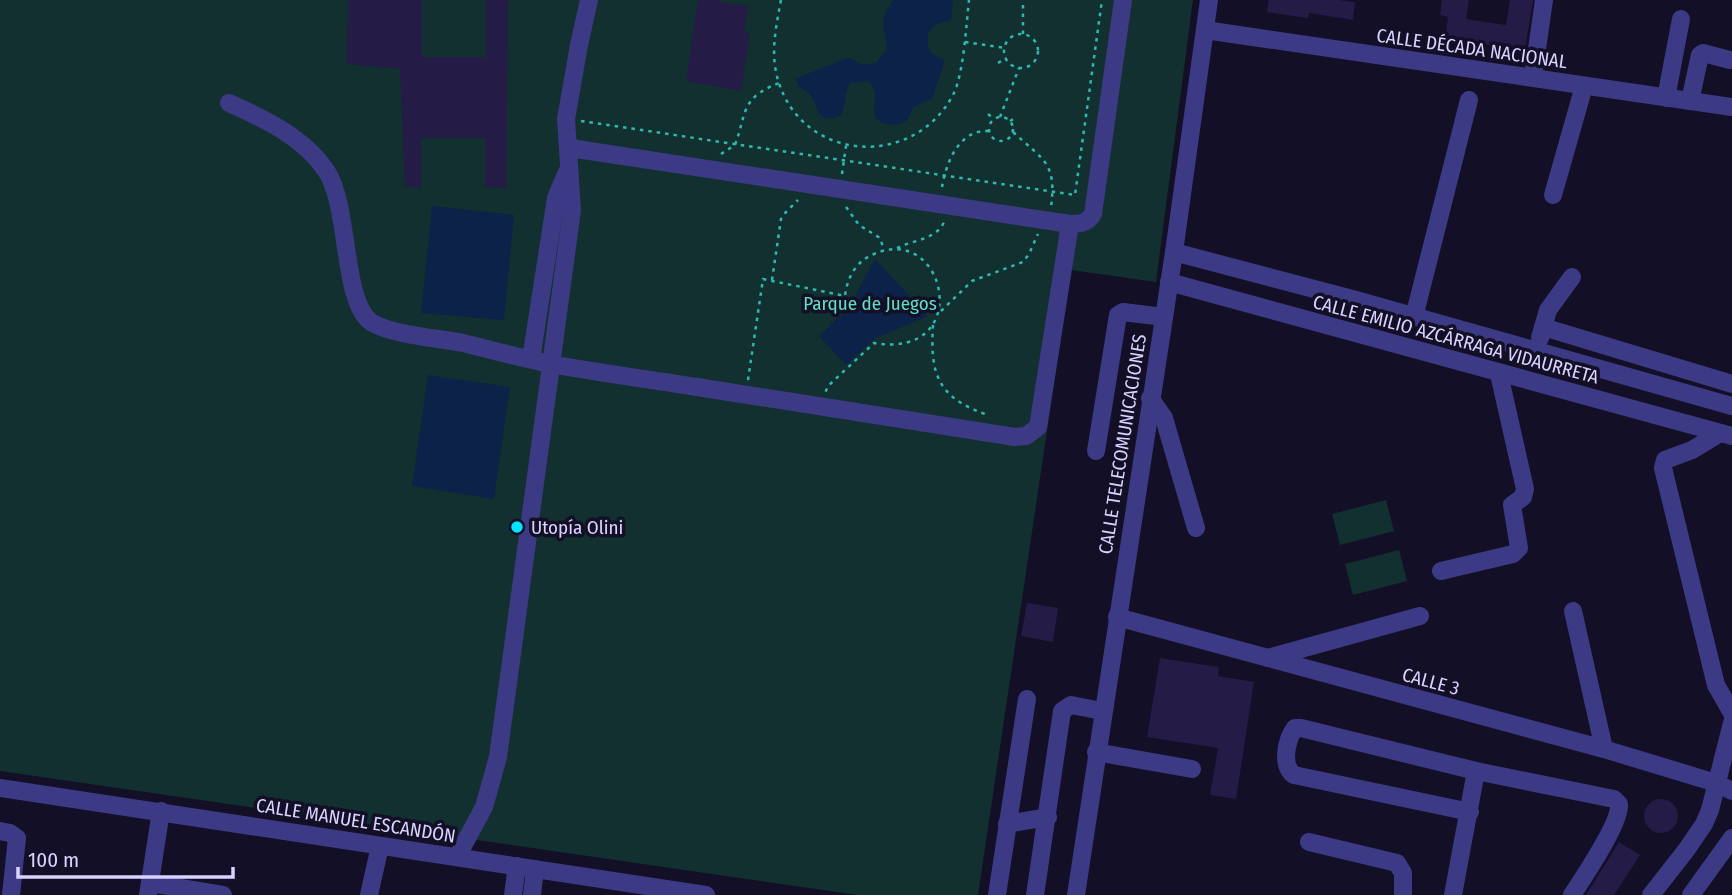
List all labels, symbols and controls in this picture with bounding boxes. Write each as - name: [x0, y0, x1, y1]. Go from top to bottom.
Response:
- street label: CALLE DÉCADA NACIONAL: [1375, 24, 1569, 73]
- street label: CALLE EMILIO AZCÁRRAGA VIDAURRETA: [1310, 290, 1601, 389]
- park label: Parque de Juegos: [803, 292, 937, 315]
- street label: CALLE TELECOMUNICACIONES: [1094, 332, 1151, 556]
- place label: Utopía Olini: [531, 516, 623, 539]
- marker: Utopía Olini: [509, 519, 525, 535]
- street label: CALLE 3: [1400, 663, 1462, 700]
- street label: CALLE MANUEL ESCANDÓN: [255, 793, 457, 848]
- scale bar: [18, 836, 233, 880]
- text: 100 m: [28, 847, 79, 873]

